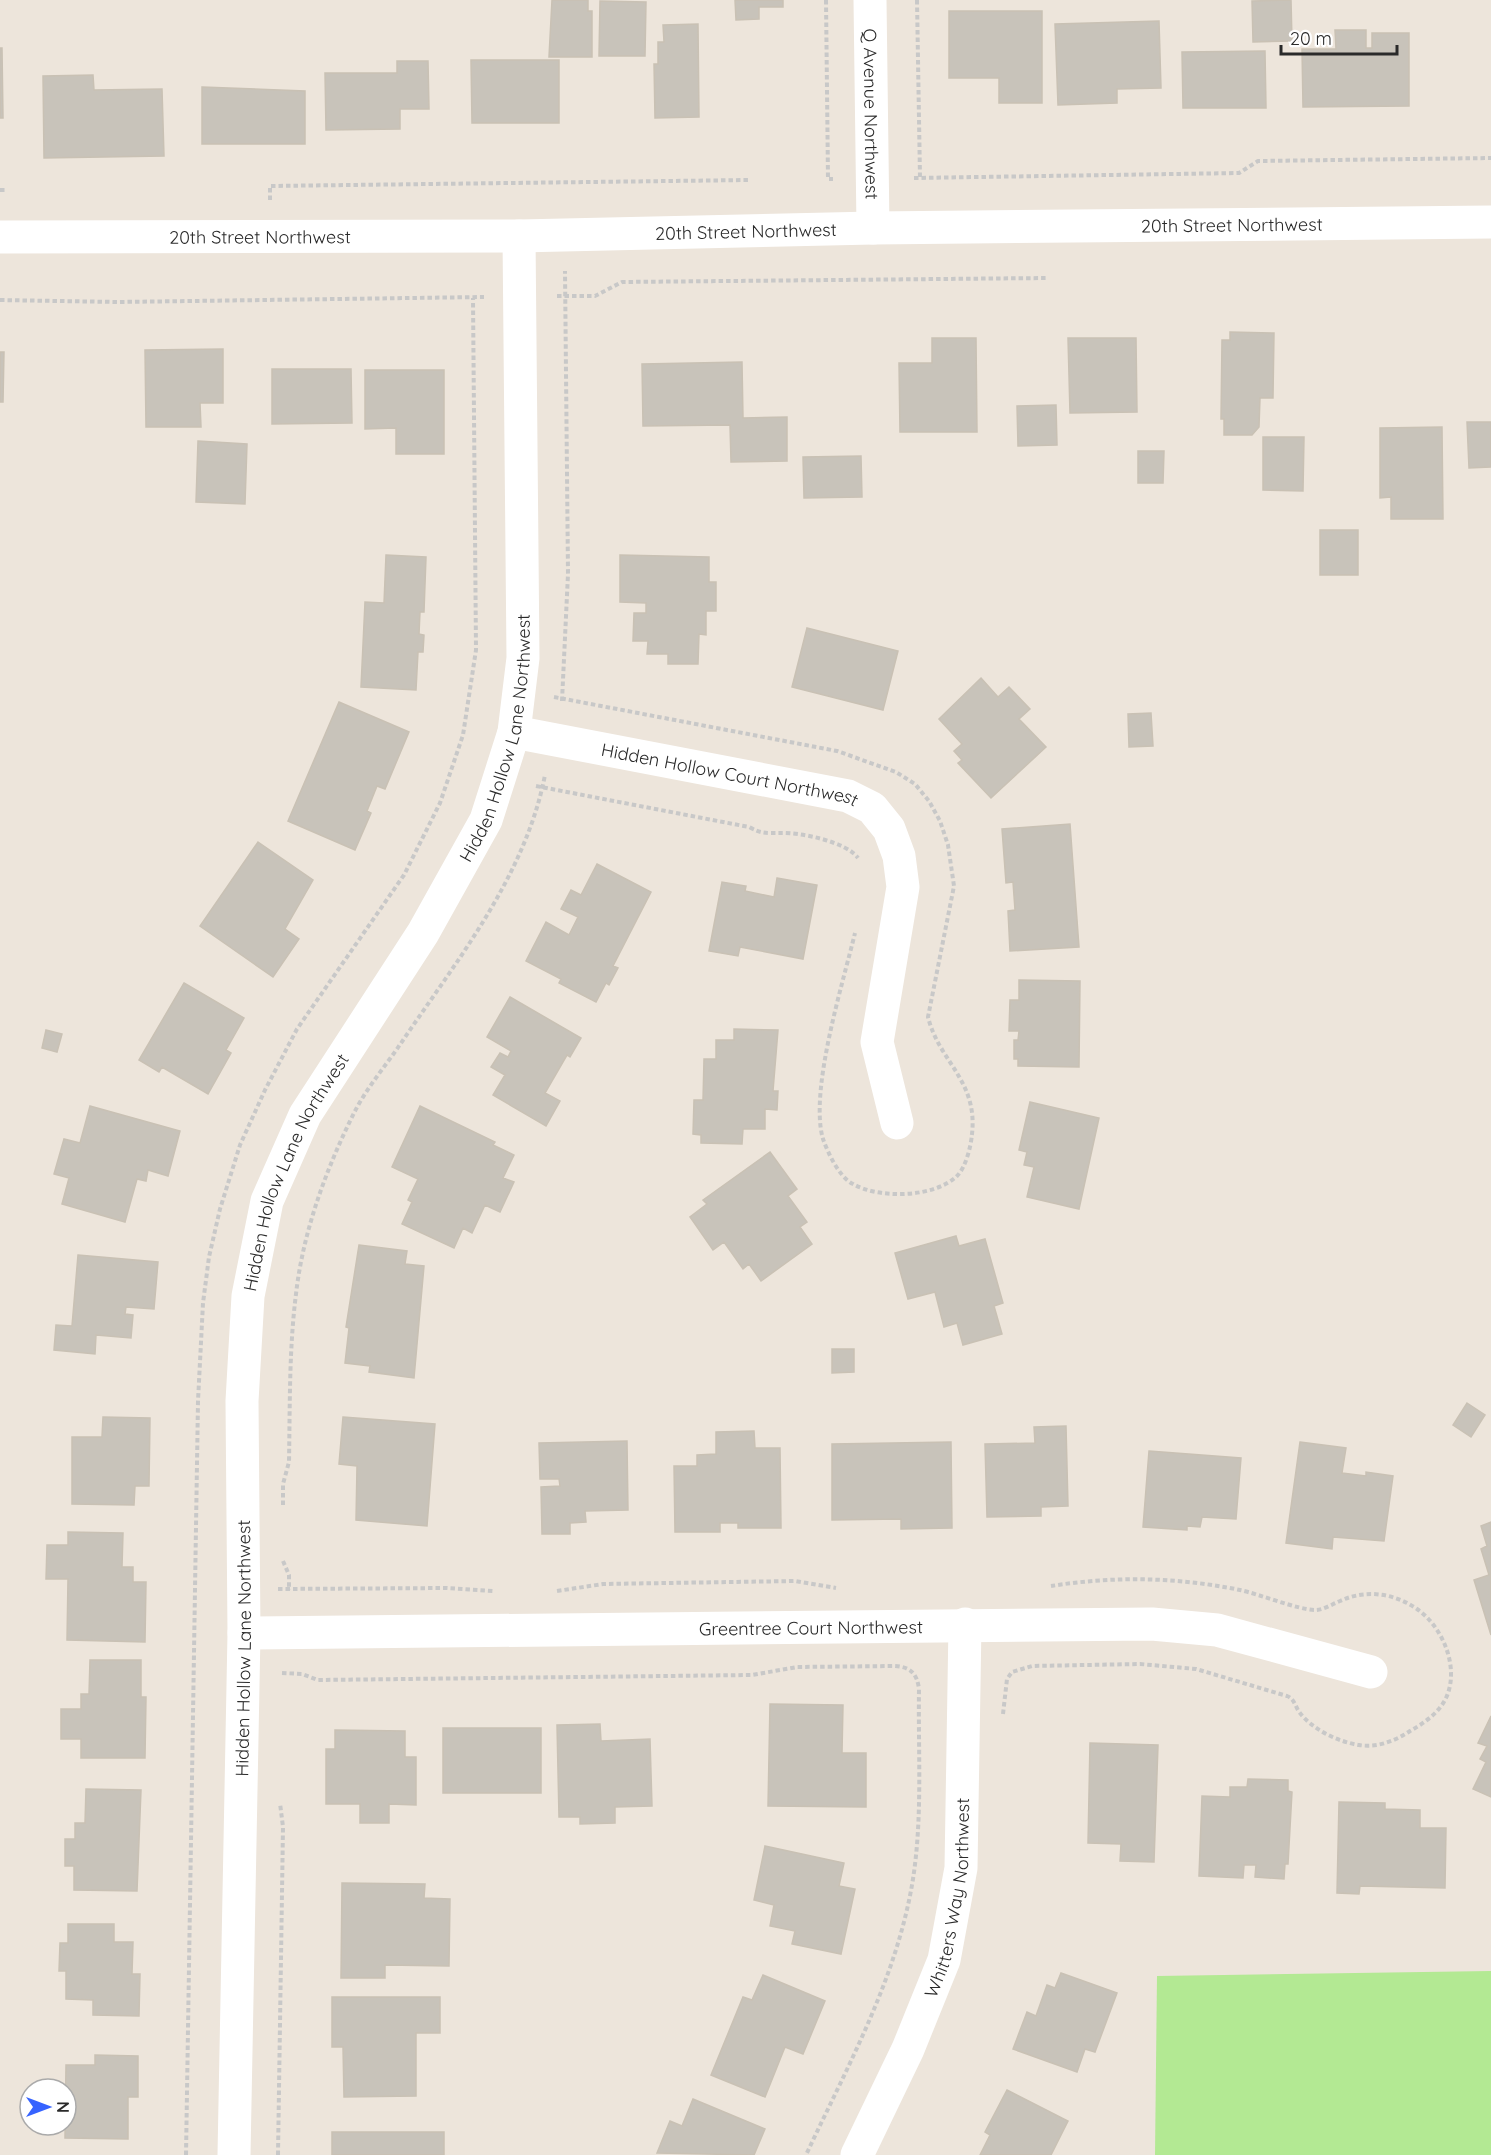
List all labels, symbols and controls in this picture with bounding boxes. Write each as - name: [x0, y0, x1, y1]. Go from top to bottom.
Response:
- scale bar: [1281, 18, 1396, 56]
- text: 20 m: [1290, 27, 1332, 50]
- street label: Q Avenue Northwest: [859, 28, 884, 200]
- street label: 20th Street Northwest: [1141, 212, 1323, 237]
- street label: 20th Street Northwest: [655, 217, 837, 244]
- street label: 20th Street Northwest: [169, 225, 351, 248]
- street label: Hidden Hollow Lane Northwest: [454, 614, 535, 866]
- street label: Hidden Hollow Court Northwest: [599, 737, 863, 811]
- street label: Hidden Hollow Lane Northwest: [238, 1049, 353, 1293]
- street label: Hidden Hollow Lane Northwest: [230, 1519, 256, 1777]
- street label: Greentree Court Northwest: [699, 1615, 923, 1640]
- street label: Whitters Way Northwest: [919, 1798, 974, 2001]
- north arrow: [18, 2077, 78, 2137]
- text: N: [53, 2101, 73, 2113]

